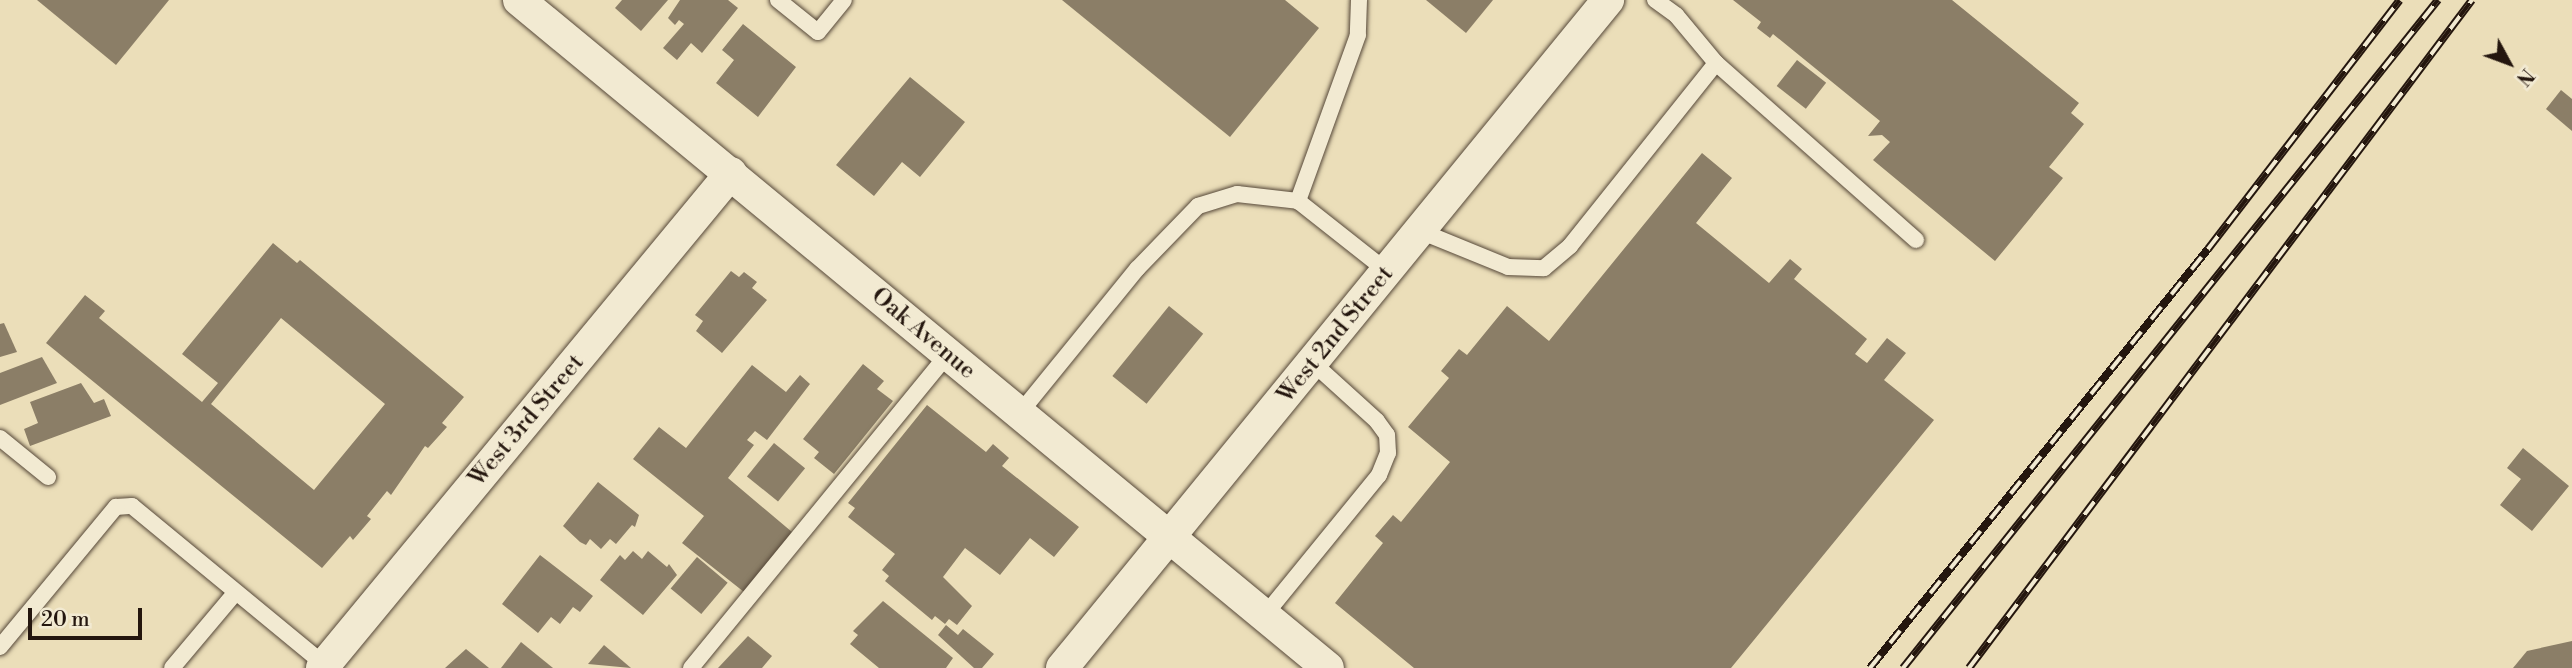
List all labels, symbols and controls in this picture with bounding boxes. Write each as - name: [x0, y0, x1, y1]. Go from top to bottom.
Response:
- north arrow: [2474, 28, 2544, 98]
- text: N: [2511, 63, 2539, 90]
- street label: West 2nd Street: [1272, 261, 1400, 409]
- street label: Oak Avenue: [865, 282, 981, 386]
- street label: West 3rd Street: [463, 349, 591, 493]
- scale bar: [32, 594, 145, 638]
- text: 20 m: [41, 607, 90, 633]

